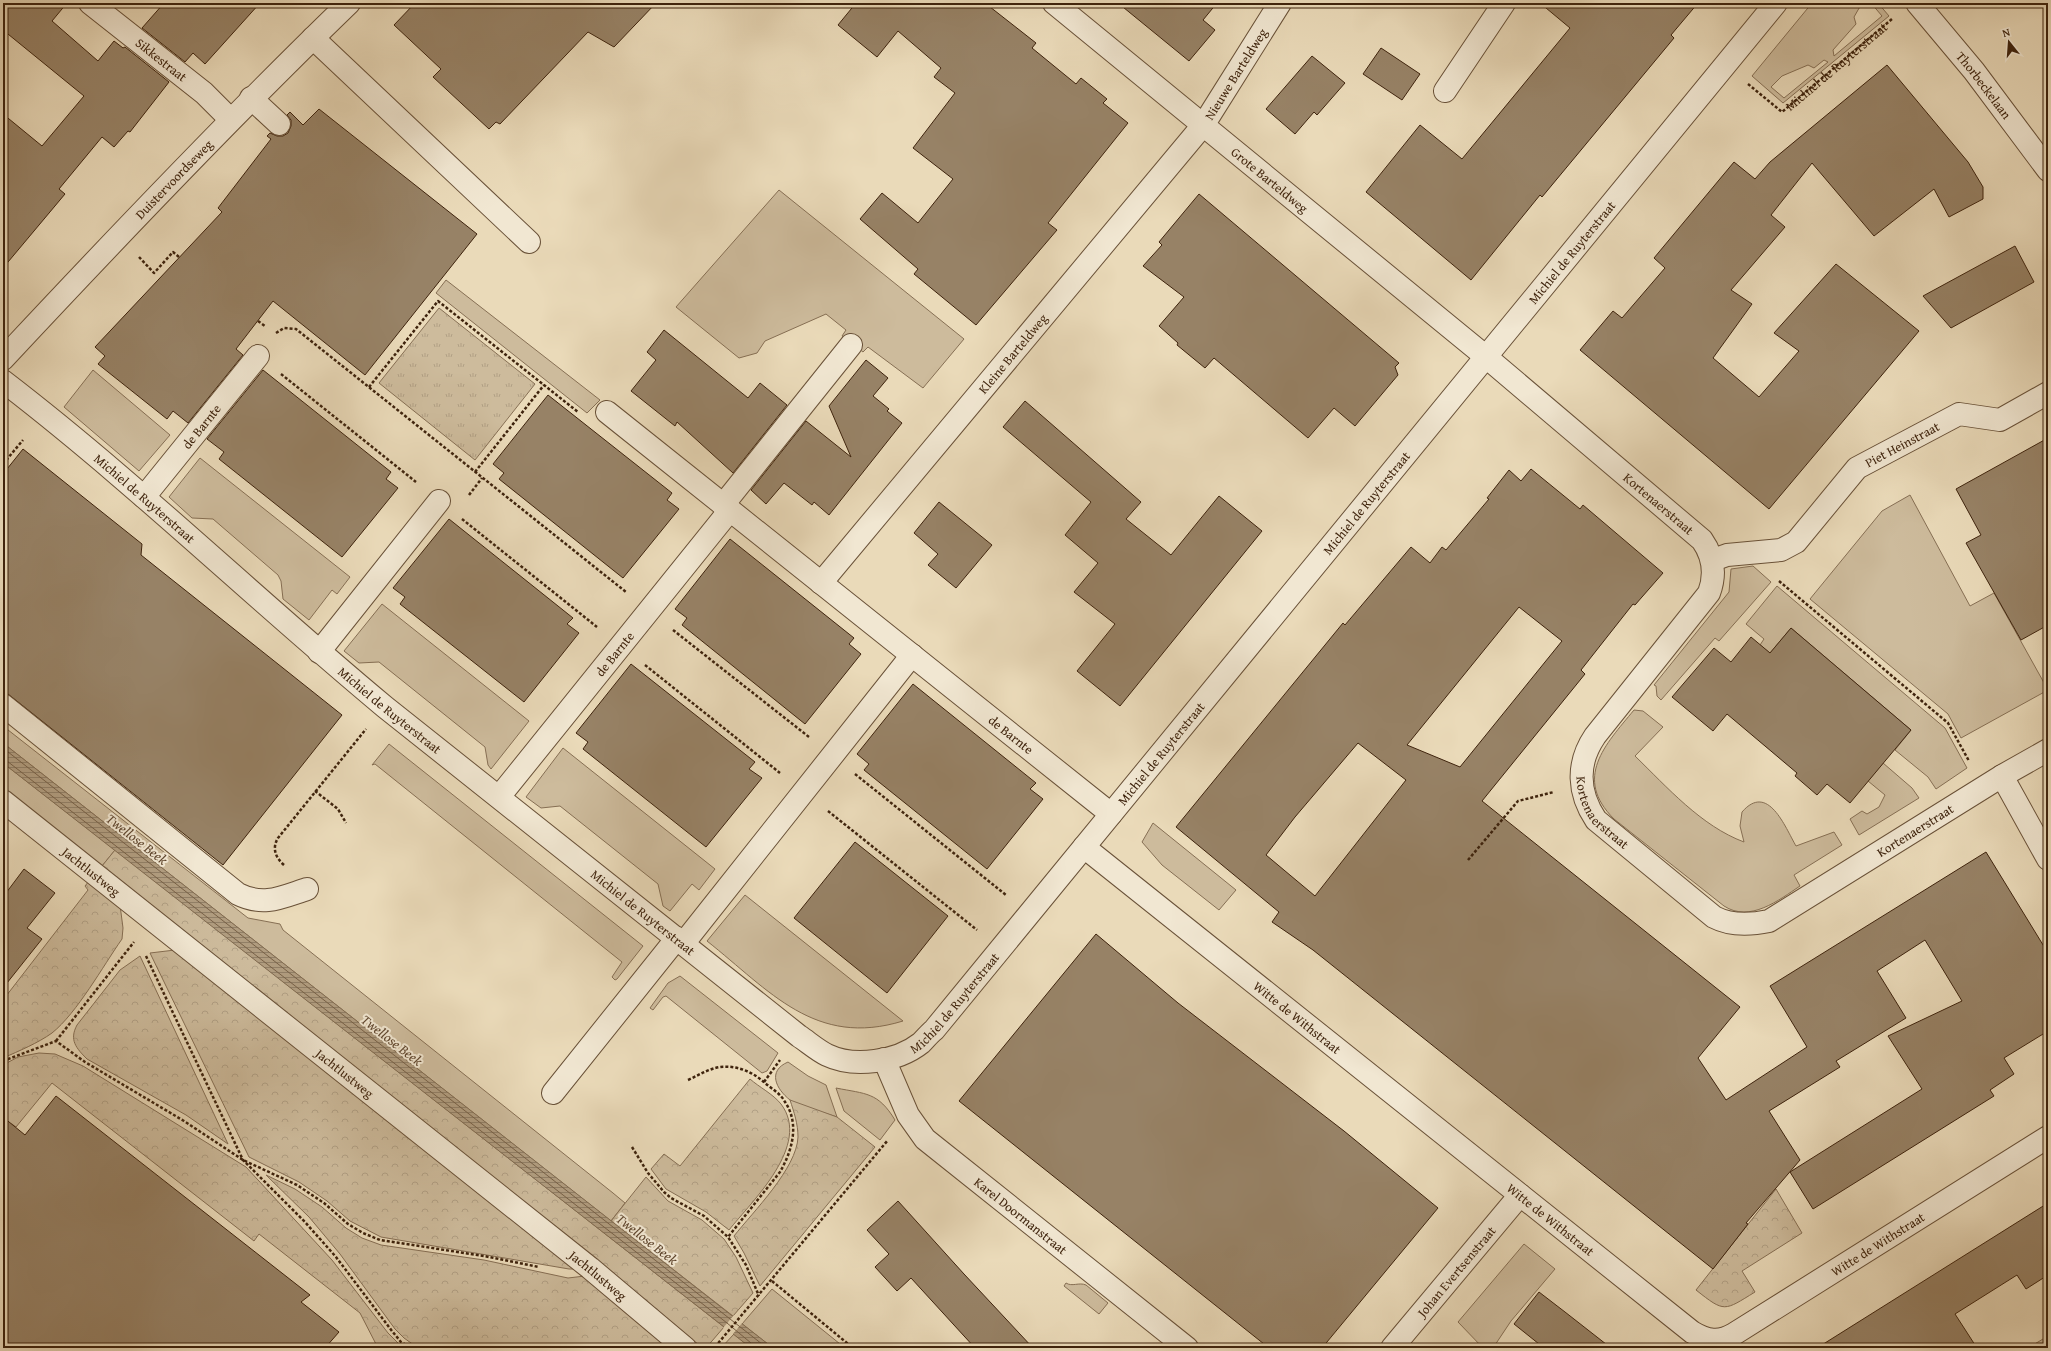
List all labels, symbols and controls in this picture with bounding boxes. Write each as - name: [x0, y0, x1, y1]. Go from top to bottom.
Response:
- street label: Michiel de Ruyterstraat: [1781, 17, 1892, 115]
- north arrow: [1989, 22, 2029, 62]
- street label: Nieuwe Barteldweg: [1200, 24, 1272, 123]
- text: N: [2000, 24, 2013, 41]
- street label: Sikkestraat: [132, 33, 192, 86]
- street label: Thorbeckelaan: [1952, 47, 2017, 123]
- street label: Duistervoordseweg: [131, 135, 217, 223]
- street label: Grote Barteldweg: [1227, 142, 1313, 218]
- street label: Michiel de Ruyterstraat: [1524, 196, 1620, 308]
- street label: Kleine Barteldweg: [973, 309, 1052, 398]
- street label: de Barnte: [177, 400, 225, 453]
- street label: Piet Heinstraat: [1861, 416, 1943, 472]
- street label: Michiel de Ruyterstraat: [1318, 447, 1415, 558]
- street label: Michiel de Ruyterstraat: [90, 449, 200, 548]
- street label: Kortenaerstraat: [1619, 468, 1699, 539]
- street label: de Barnte: [590, 627, 638, 680]
- street label: Michiel de Ruyterstraat: [334, 662, 446, 758]
- street label: Michiel de Ruyterstraat: [1113, 697, 1209, 809]
- street label: de Barnte: [985, 710, 1038, 758]
- street label: Kortenaerstraat: [1572, 776, 1634, 853]
- street label: Kortenaerstraat: [1873, 799, 1957, 861]
- water label: Twellose Beek: [102, 809, 172, 870]
- street label: Jachtlustweg: [57, 841, 125, 901]
- street label: Michiel de Ruyterstraat: [587, 865, 700, 960]
- street label: Michiel de Ruyterstraat: [906, 948, 1004, 1058]
- street label: Witte de Withstraat: [1250, 976, 1346, 1058]
- water label: Twellose Beek: [357, 1010, 427, 1071]
- street label: Jachtlustweg: [310, 1043, 379, 1103]
- street label: Karel Doormanstraat: [970, 1172, 1072, 1259]
- street label: Witte de Withstraat: [1503, 1178, 1599, 1260]
- street label: Witte de Withstraat: [1827, 1207, 1929, 1280]
- water label: Twellose Beek: [612, 1209, 682, 1270]
- street label: Johan Evertsenstraat: [1411, 1221, 1500, 1323]
- street label: Jachtlustweg: [564, 1244, 632, 1305]

